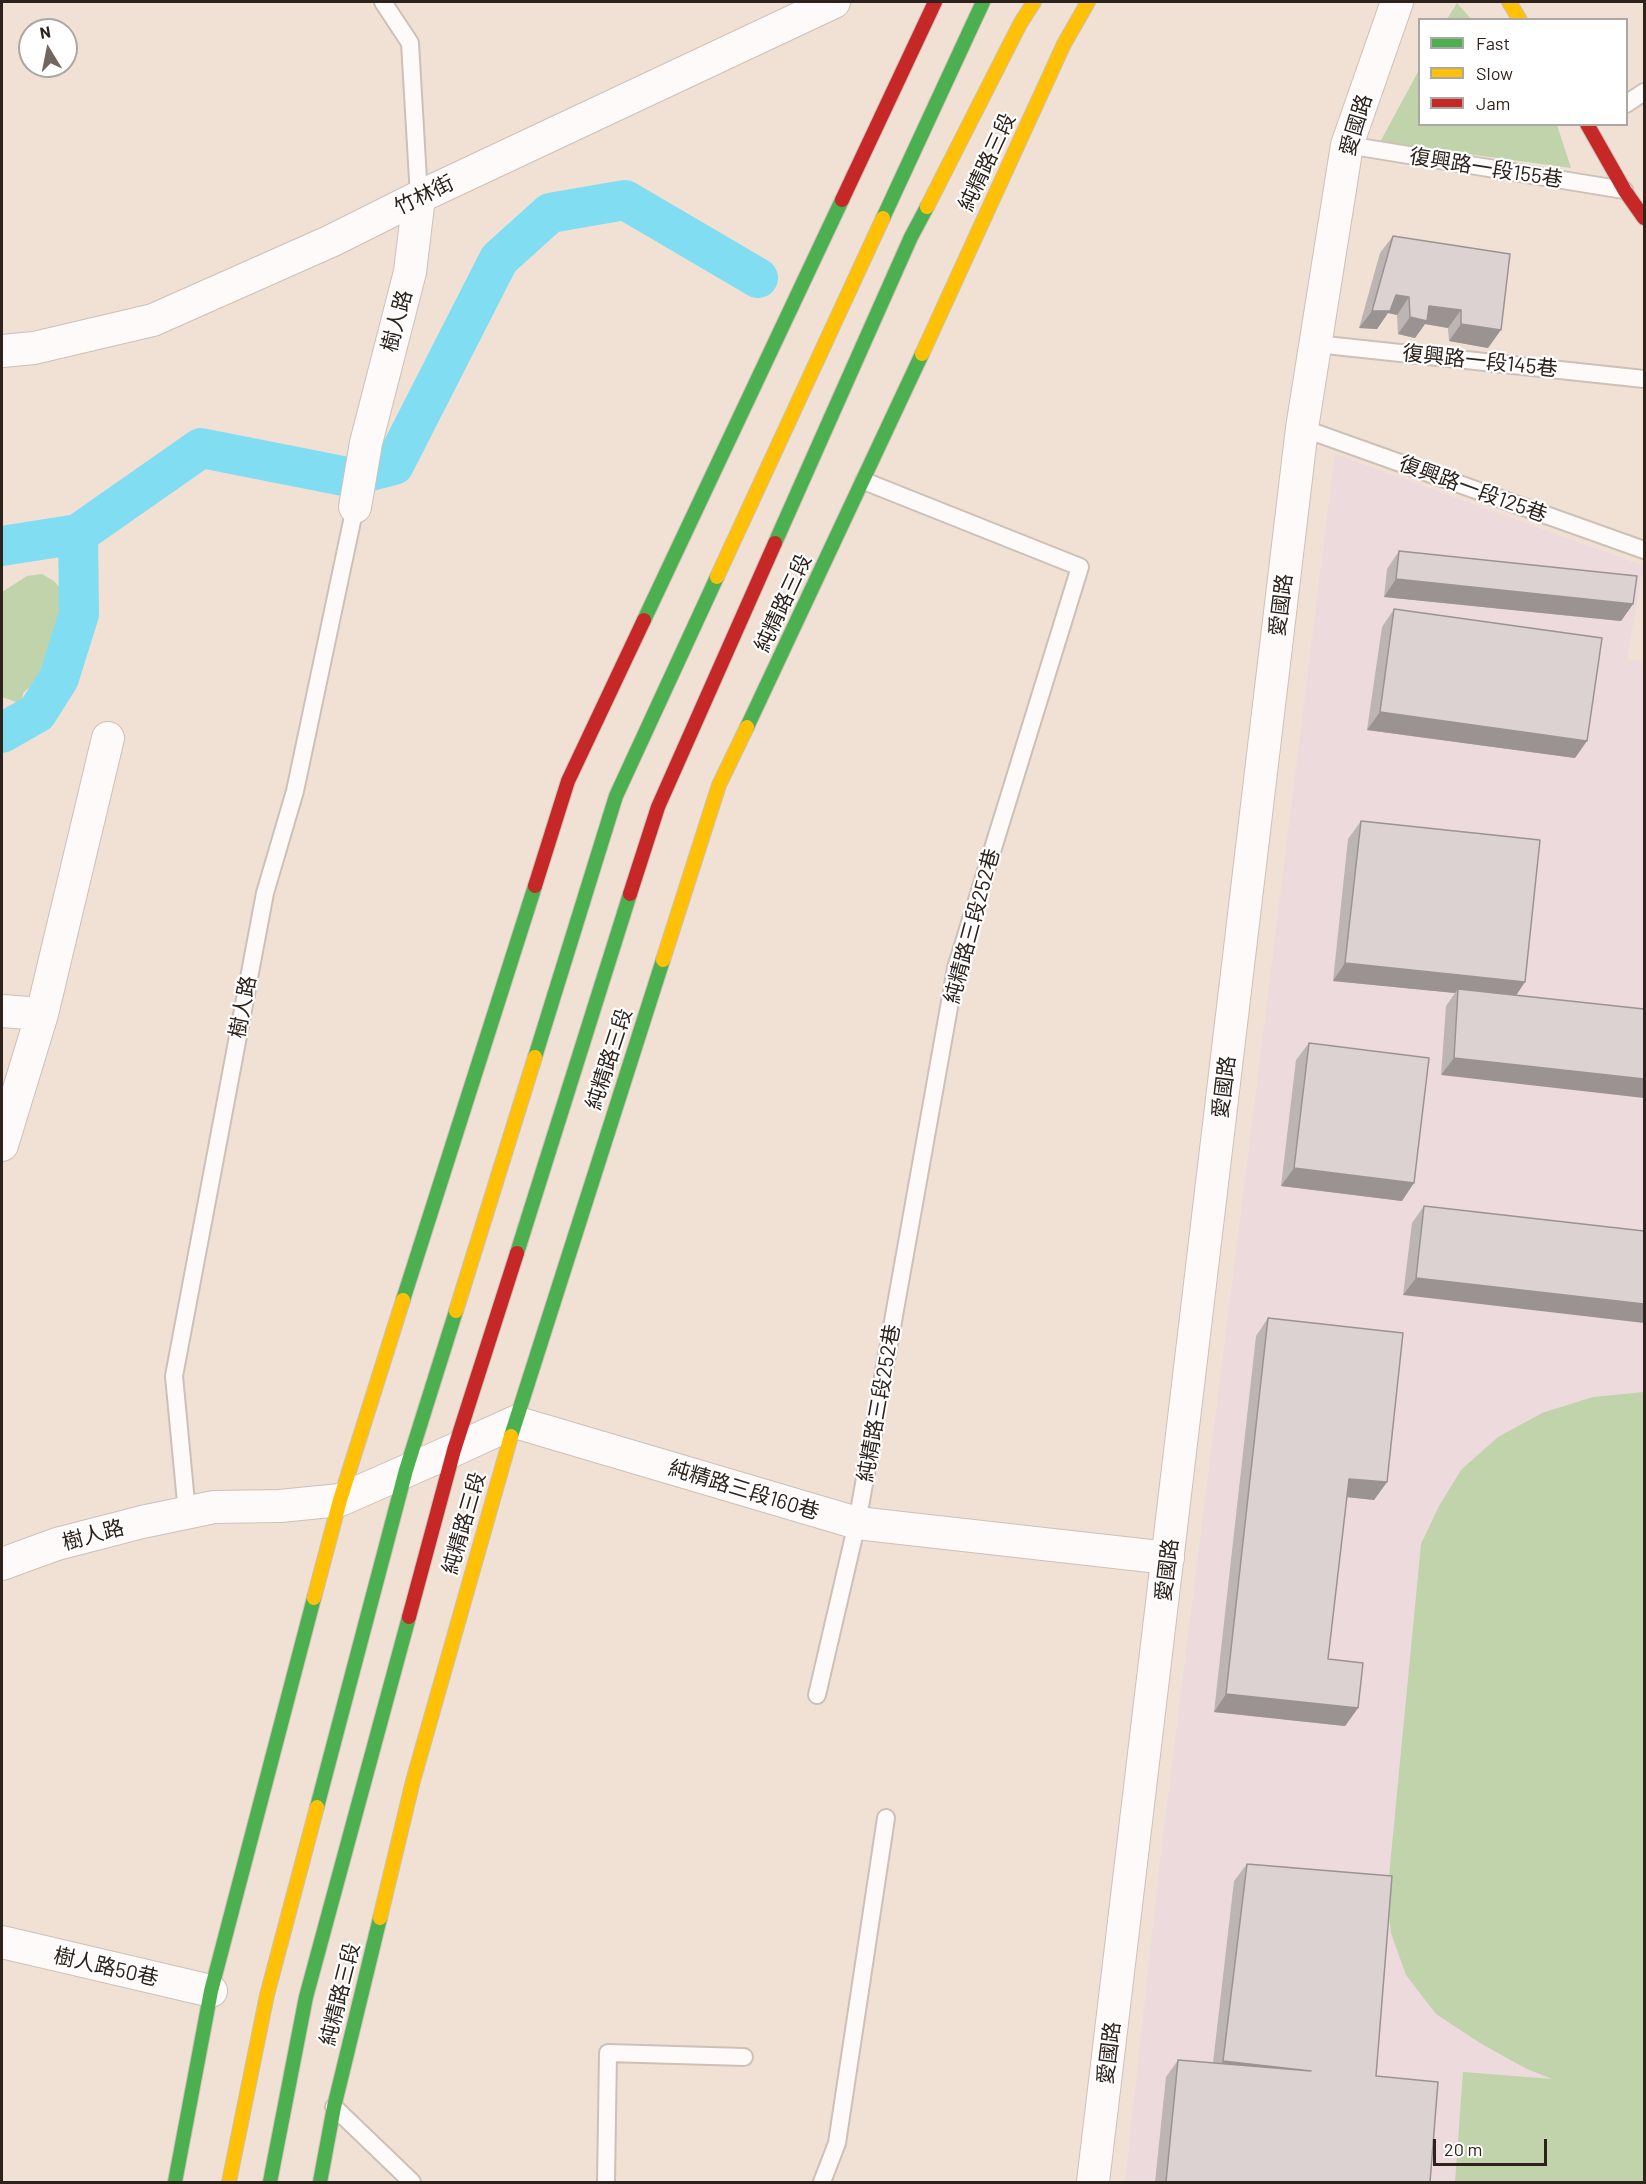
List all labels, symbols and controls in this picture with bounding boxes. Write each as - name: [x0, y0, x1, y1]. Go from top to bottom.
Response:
- north arrow: [18, 18, 78, 78]
- legend: [1418, 18, 1628, 126]
- text: N: [38, 21, 52, 42]
- text: Fast: [1476, 32, 1510, 54]
- text: Slow: [1476, 62, 1513, 84]
- street label: 愛國路: [1335, 91, 1377, 159]
- text: Jam: [1476, 92, 1510, 114]
- street label: 純精路三段: [953, 109, 1021, 215]
- street label: 復興路一段155巷: [1408, 143, 1564, 193]
- street label: 竹林街: [390, 170, 458, 220]
- street label: 樹人路: [377, 287, 417, 355]
- street label: 復興路一段145巷: [1401, 340, 1559, 382]
- street label: 復興路一段125巷: [1396, 451, 1550, 527]
- street label: 純精路三段: [749, 550, 817, 656]
- street label: 愛國路: [1265, 572, 1297, 638]
- street label: 純精路三段252巷: [939, 846, 1005, 1006]
- street label: 樹人路: [225, 974, 261, 1040]
- street label: 純精路三段: [581, 1005, 637, 1113]
- street label: 愛國路: [1208, 1054, 1240, 1120]
- street label: 純精路三段252巷: [853, 1322, 905, 1484]
- street label: 純精路三段160巷: [666, 1455, 822, 1525]
- street label: 純精路三段: [437, 1469, 491, 1577]
- street label: 樹人路: [59, 1515, 127, 1555]
- street label: 愛國路: [1151, 1537, 1183, 1603]
- street label: 純精路三段: [315, 1940, 365, 2048]
- street label: 樹人路50巷: [51, 1943, 161, 1991]
- street label: 愛國路: [1093, 2020, 1125, 2086]
- scale bar: [1436, 2127, 1550, 2165]
- text: 20 m: [1444, 2138, 1482, 2160]

